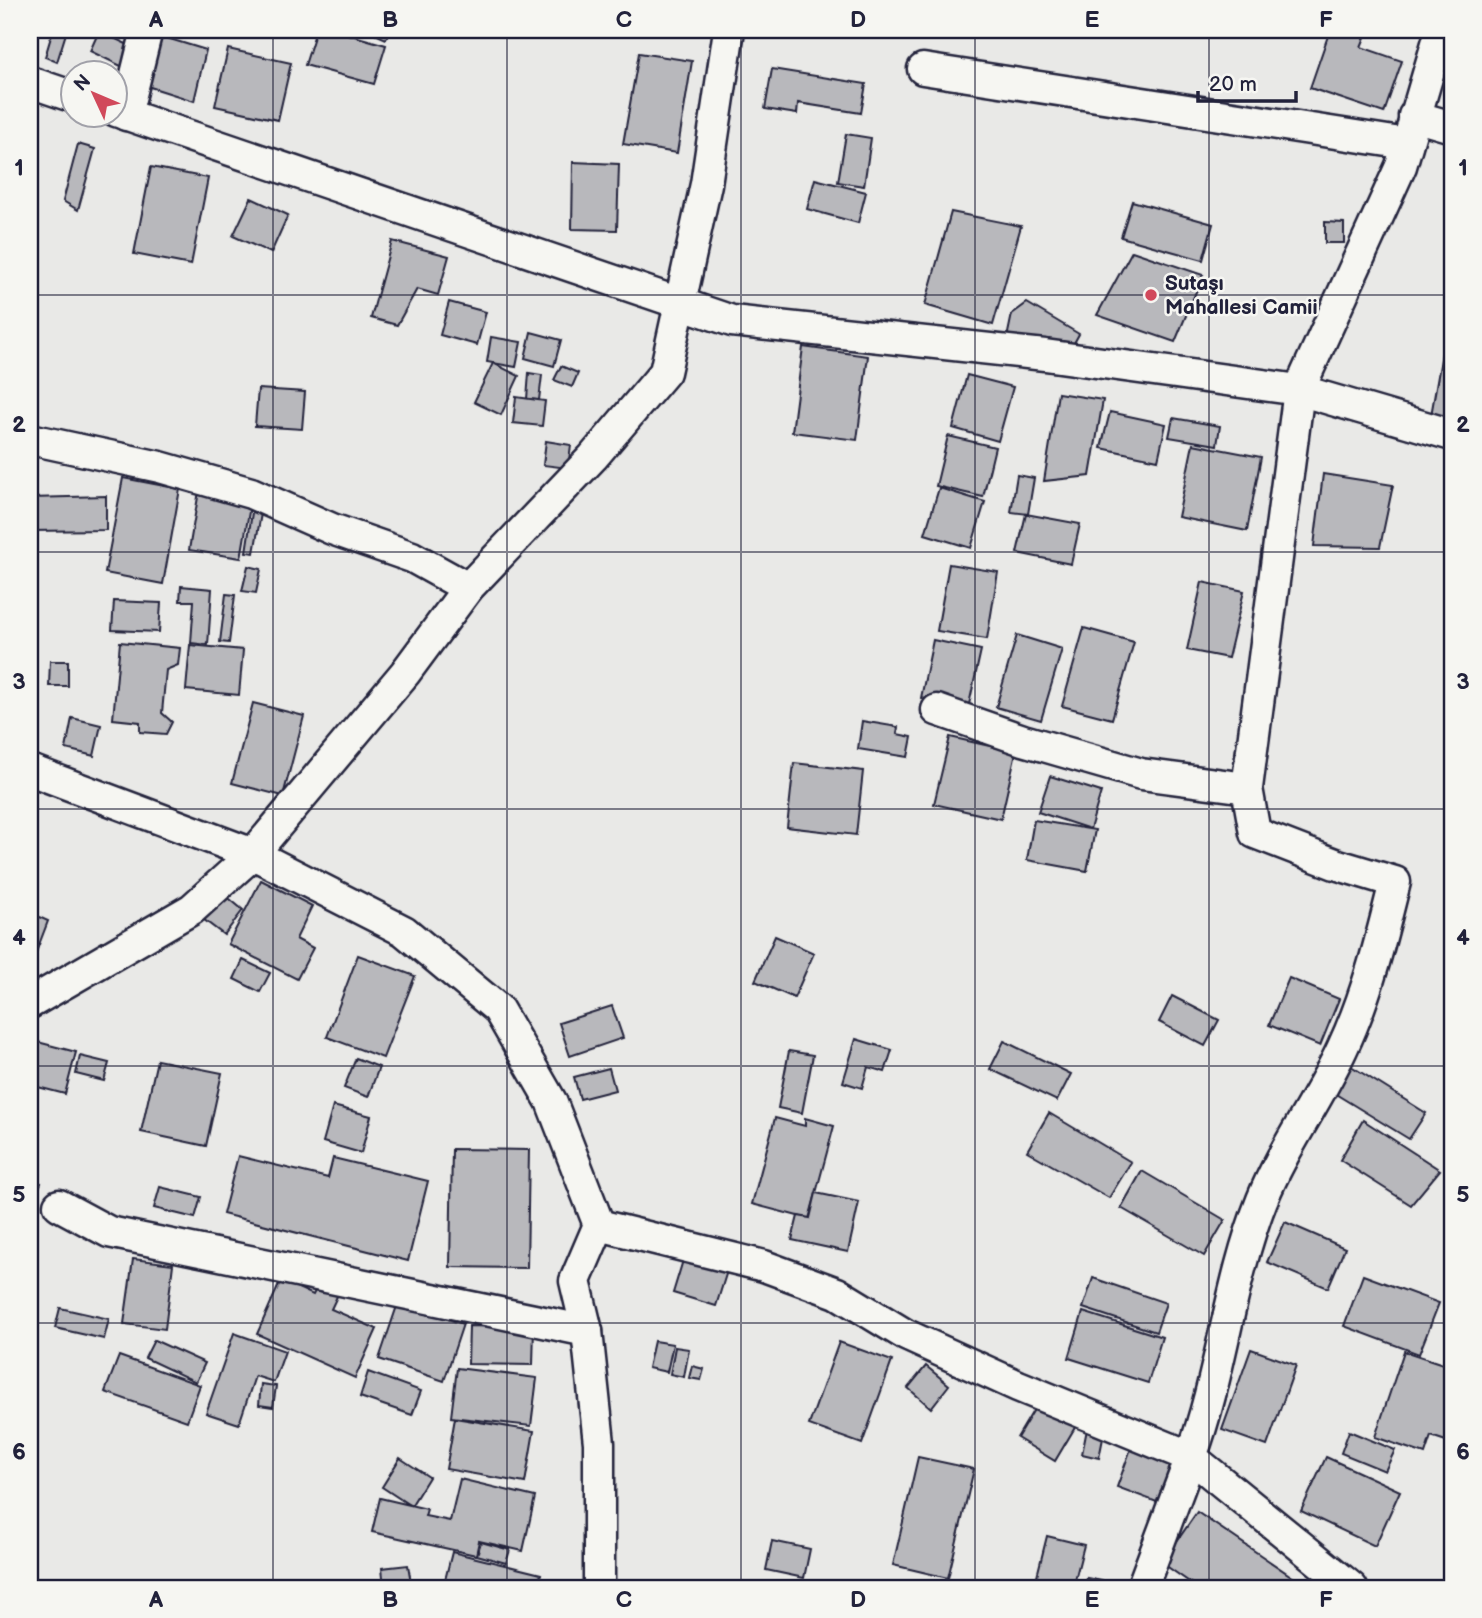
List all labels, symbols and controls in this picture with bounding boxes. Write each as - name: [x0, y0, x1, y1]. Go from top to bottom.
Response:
- text: A: [148, 6, 164, 34]
- text: B: [382, 6, 398, 34]
- text: C: [616, 6, 632, 34]
- text: D: [850, 6, 866, 34]
- text: E: [1085, 6, 1100, 34]
- text: F: [1319, 6, 1333, 34]
- north arrow: [60, 60, 130, 130]
- scale bar: [1198, 60, 1296, 104]
- text: N: [70, 70, 96, 96]
- text: 20 m: [1209, 72, 1257, 97]
- text: 1: [14, 154, 24, 182]
- text: 1: [1458, 154, 1468, 182]
- place label: Sutaşı Mahallesi Camii: [1165, 271, 1318, 320]
- marker: Sutaşı Mahallesi Camii: [1143, 287, 1159, 303]
- text: 2: [12, 411, 26, 439]
- text: 2: [1456, 411, 1470, 439]
- text: 3: [12, 668, 26, 696]
- text: 3: [1456, 668, 1470, 696]
- text: 4: [12, 924, 26, 952]
- text: 4: [1456, 924, 1470, 952]
- text: 5: [12, 1181, 26, 1209]
- text: 5: [1456, 1181, 1470, 1209]
- text: 6: [12, 1438, 26, 1466]
- text: 6: [1456, 1438, 1470, 1466]
- text: A: [148, 1586, 164, 1614]
- text: B: [382, 1586, 398, 1614]
- text: C: [616, 1586, 632, 1614]
- text: D: [850, 1586, 866, 1614]
- text: E: [1085, 1586, 1100, 1614]
- text: F: [1319, 1586, 1333, 1614]

